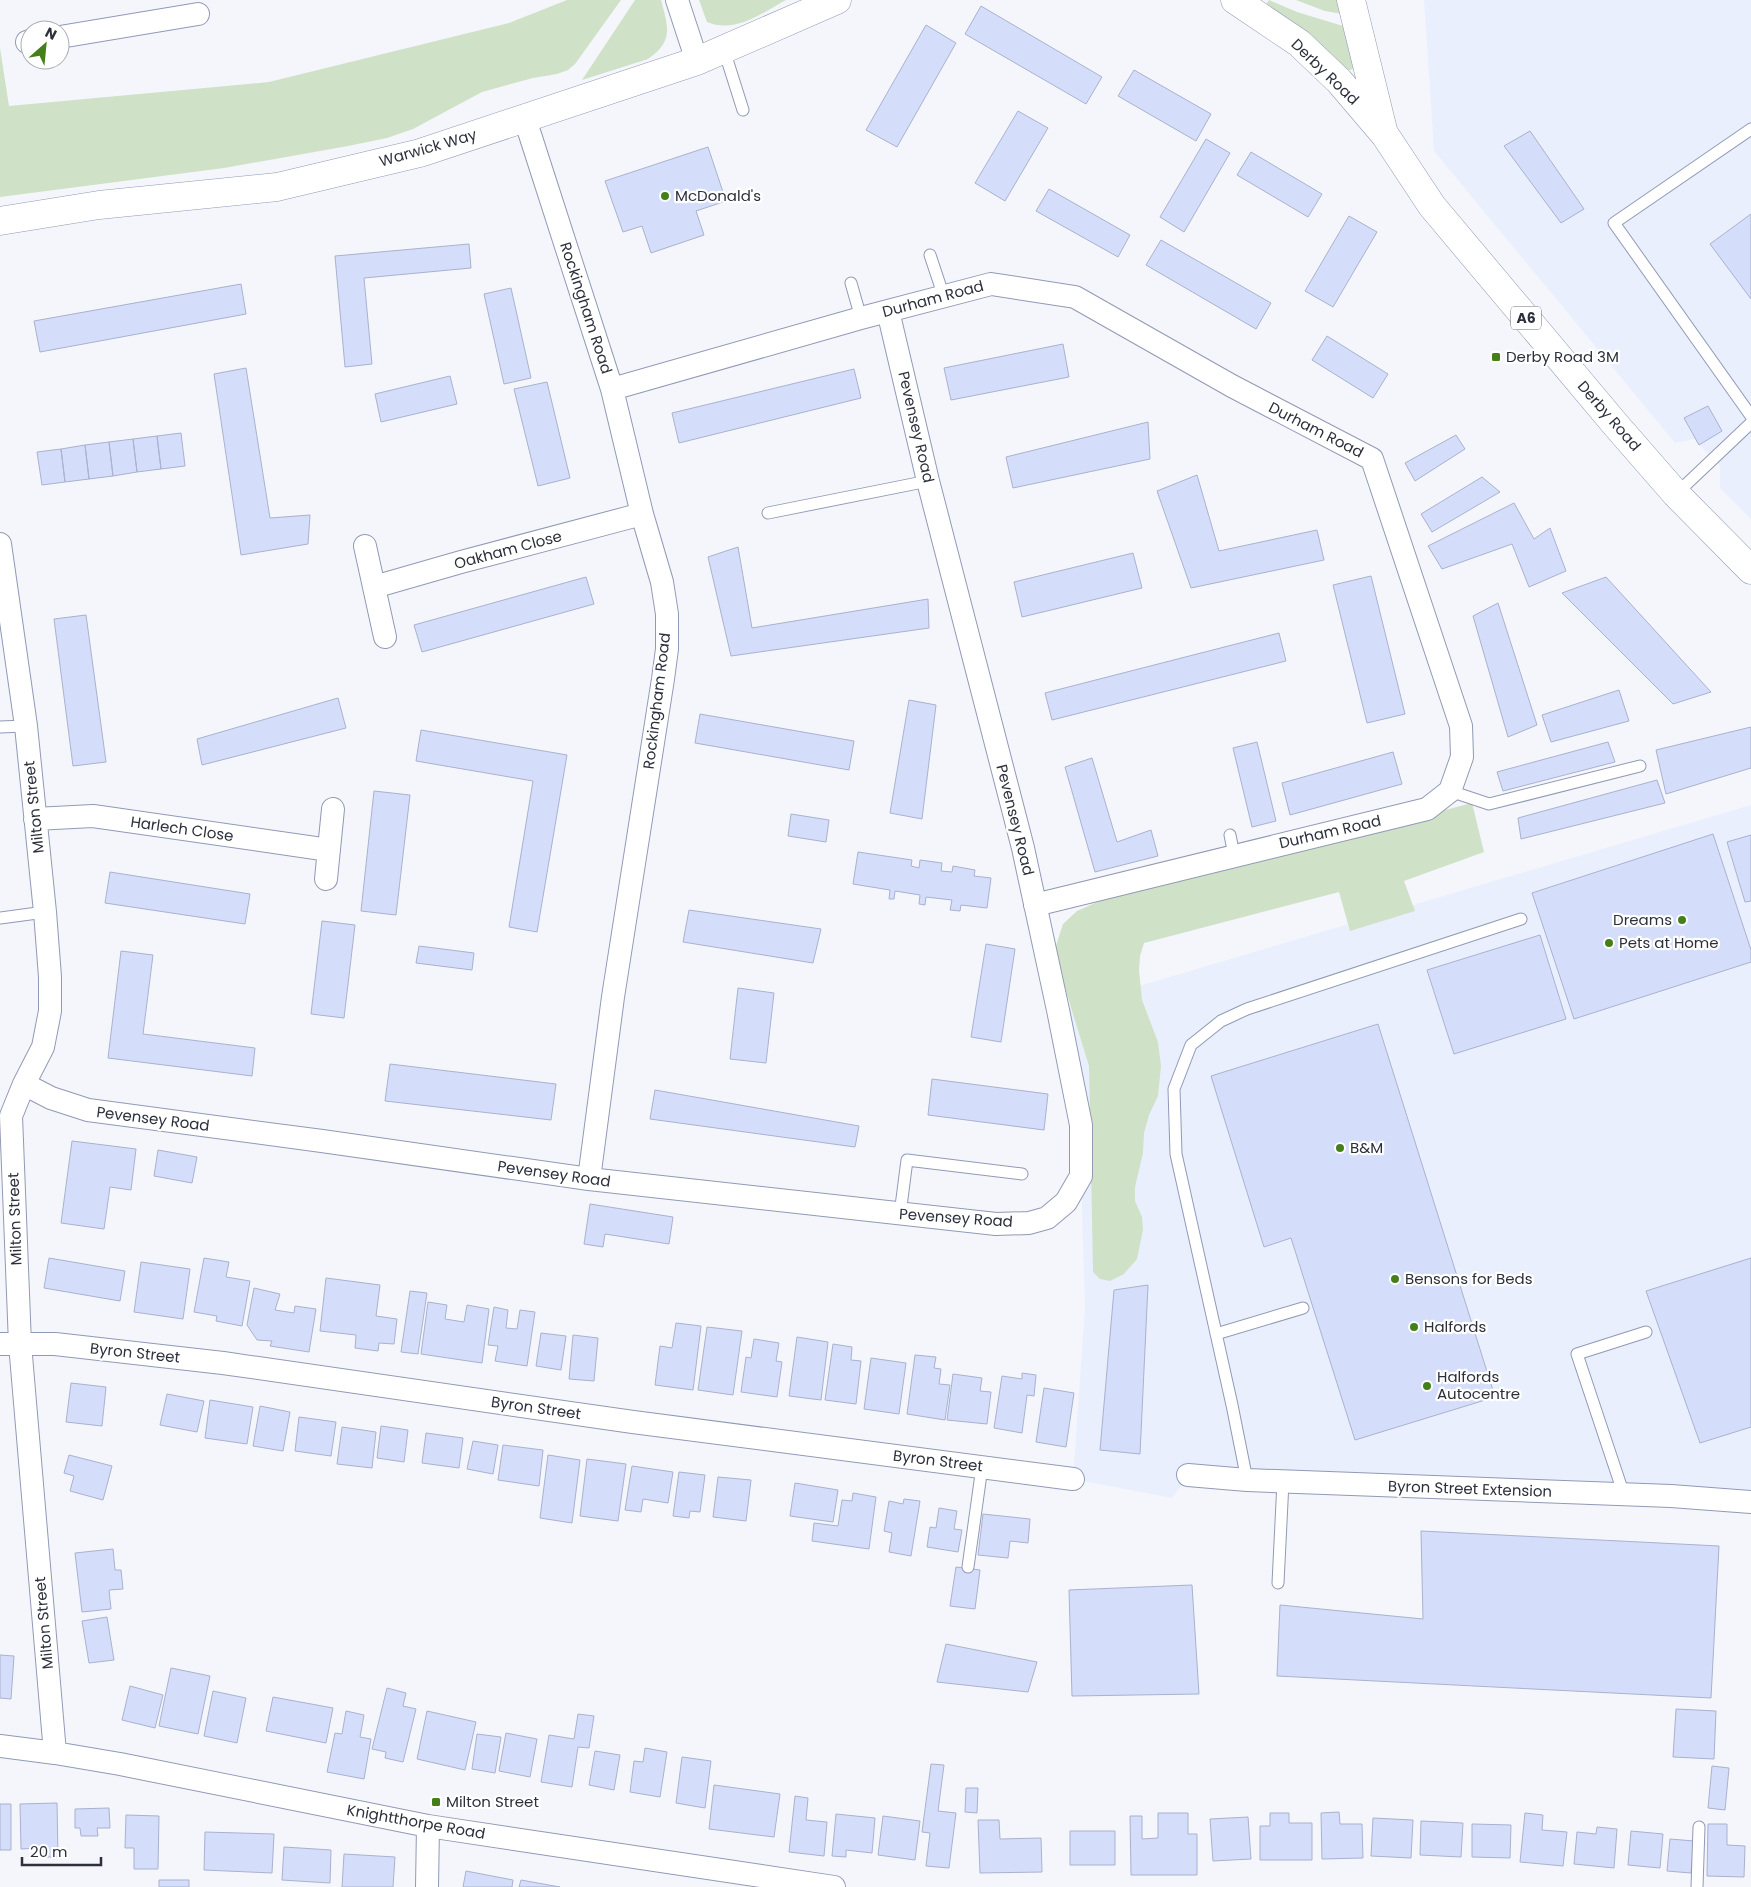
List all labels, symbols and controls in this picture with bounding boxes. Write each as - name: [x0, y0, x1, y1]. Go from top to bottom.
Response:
- north arrow: [20, 20, 70, 70]
- text: N: [42, 22, 60, 45]
- street label: Derby Road: [1287, 34, 1364, 109]
- street label: Warwick Way: [377, 123, 480, 171]
- place label: McDonald's: [675, 185, 761, 206]
- marker: McDonald's: [659, 190, 671, 202]
- street label: Rockingham Road: [555, 239, 618, 376]
- street label: Durham Road: [880, 275, 986, 322]
- road number: A6: [1511, 306, 1541, 330]
- place label: Derby Road 3M: [1506, 346, 1619, 367]
- marker: Derby Road 3M: [1490, 351, 1502, 363]
- street label: Pevensey Road: [893, 369, 940, 485]
- street label: Derby Road: [1573, 376, 1646, 455]
- street label: Durham Road: [1265, 397, 1367, 463]
- street label: Oakham Close: [452, 525, 564, 574]
- street label: Rockingham Road: [638, 632, 675, 770]
- street label: Milton Street: [18, 760, 49, 854]
- street label: Pevensey Road: [992, 762, 1039, 878]
- street label: Durham Road: [1277, 810, 1383, 853]
- street label: Harlech Close: [129, 811, 235, 846]
- place label: Dreams: [1613, 909, 1672, 930]
- marker: Dreams: [1676, 914, 1688, 926]
- place label: Pets at Home: [1619, 932, 1719, 953]
- marker: Pets at Home: [1603, 937, 1615, 949]
- street label: Pevensey Road: [95, 1101, 211, 1136]
- place label: B&M: [1350, 1137, 1383, 1158]
- marker: B&M: [1334, 1142, 1346, 1154]
- street label: Pevensey Road: [496, 1155, 612, 1192]
- street label: Milton Street: [2, 1172, 27, 1266]
- street label: Pevensey Road: [898, 1203, 1014, 1232]
- place label: Bensons for Beds: [1405, 1268, 1533, 1289]
- marker: Bensons for Beds: [1389, 1273, 1401, 1285]
- place label: Halfords: [1424, 1316, 1486, 1337]
- marker: Halfords: [1408, 1321, 1420, 1333]
- street label: Byron Street: [89, 1337, 181, 1368]
- place label: Halfords Autocentre: [1437, 1366, 1520, 1404]
- marker: Halfords Autocentre: [1421, 1380, 1433, 1392]
- street label: Byron Street: [490, 1391, 582, 1424]
- street label: Byron Street: [892, 1445, 984, 1476]
- street label: Byron Street Extension: [1388, 1475, 1552, 1502]
- street label: Milton Street: [29, 1576, 58, 1670]
- place label: Milton Street: [446, 1791, 539, 1812]
- marker: Milton Street: [430, 1796, 442, 1808]
- street label: Knightthorpe Road: [345, 1799, 487, 1844]
- scale bar: [22, 1834, 101, 1866]
- text: 20 m: [30, 1841, 68, 1862]

